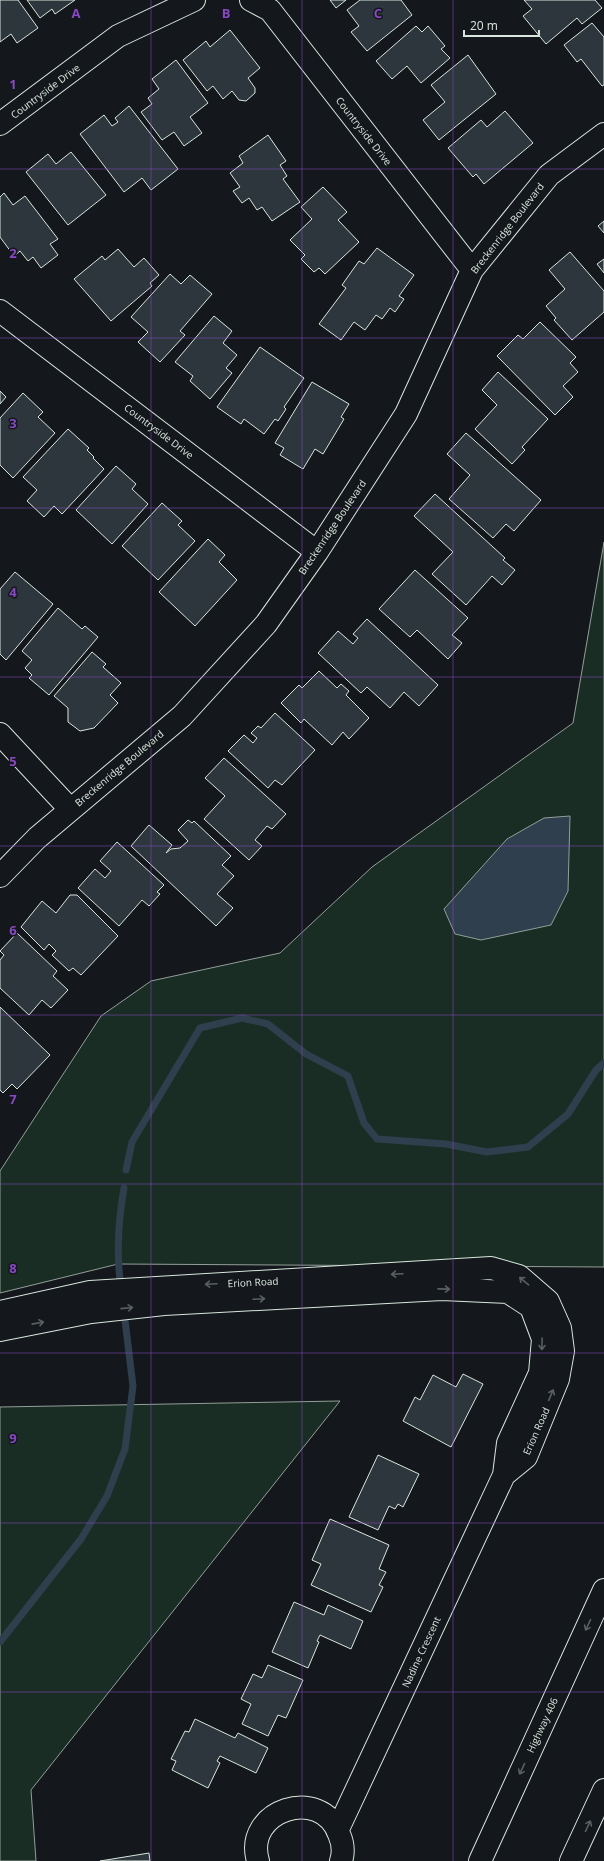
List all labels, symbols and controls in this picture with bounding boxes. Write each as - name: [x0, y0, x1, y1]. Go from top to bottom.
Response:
- text: A: [72, 4, 81, 22]
- text: B: [222, 4, 231, 22]
- text: C: [374, 4, 382, 22]
- scale bar: [464, 12, 539, 38]
- text: 20 m: [470, 17, 498, 34]
- street label: Countryside Drive: [8, 60, 83, 122]
- text: 1: [9, 75, 17, 93]
- street label: Countryside Drive: [333, 94, 395, 168]
- street label: Breckenridge Boulevard: [467, 180, 547, 276]
- text: 2: [9, 244, 17, 262]
- street label: Countryside Drive: [122, 400, 197, 462]
- text: 3: [9, 414, 17, 432]
- street label: Breckenridge Boulevard: [295, 477, 369, 577]
- text: 4: [9, 583, 17, 601]
- street label: Breckenridge Boulevard: [72, 727, 166, 809]
- text: 5: [9, 752, 17, 770]
- text: 6: [9, 921, 17, 939]
- text: 7: [9, 1090, 17, 1108]
- text: 8: [9, 1259, 17, 1277]
- one-way arrow: [391, 1270, 404, 1277]
- street label: Erion Road: [227, 1274, 279, 1290]
- one-way arrow: [519, 1276, 529, 1285]
- one-way arrow: [205, 1281, 218, 1288]
- one-way arrow: [437, 1285, 450, 1293]
- one-way arrow: [252, 1295, 265, 1303]
- one-way arrow: [121, 1304, 134, 1312]
- one-way arrow: [31, 1318, 44, 1326]
- one-way arrow: [538, 1337, 546, 1350]
- one-way arrow: [548, 1389, 556, 1401]
- street label: Erion Road: [519, 1405, 553, 1457]
- text: 9: [9, 1429, 17, 1447]
- street label: Nadine Crescent: [398, 1614, 444, 1690]
- one-way arrow: [584, 1619, 591, 1631]
- street label: Highway 406: [523, 1695, 561, 1755]
- one-way arrow: [518, 1762, 525, 1774]
- one-way arrow: [585, 1820, 592, 1832]

